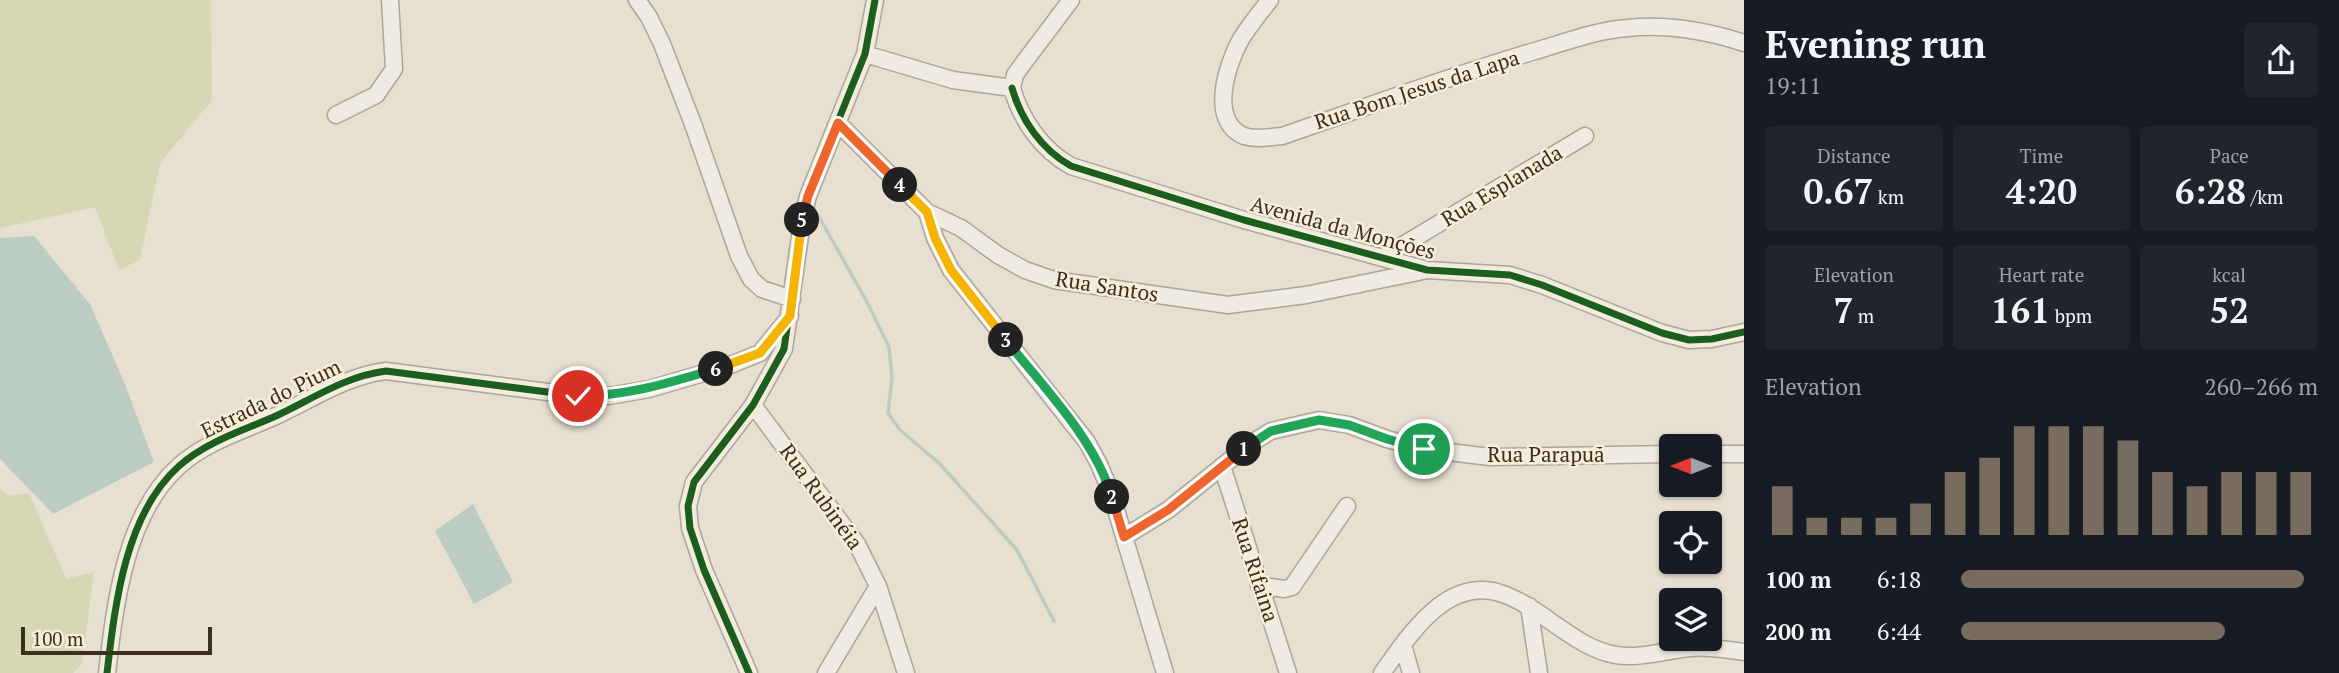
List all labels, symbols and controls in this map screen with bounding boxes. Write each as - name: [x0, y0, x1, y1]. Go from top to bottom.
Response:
- text: Evening run: [1765, 19, 1986, 69]
- button: share: [2244, 23, 2318, 97]
- street label: Rua Bom Jesus da Lapa: [1311, 43, 1523, 135]
- text: 19:11: [1765, 70, 1822, 101]
- street label: Rua Esplanada: [1436, 138, 1568, 232]
- text: Distance: [1817, 143, 1891, 168]
- text: Time: [2020, 143, 2063, 168]
- text: Pace: [2210, 143, 2249, 168]
- pin: 4: [883, 168, 918, 202]
- text: 0.67: [1804, 168, 1873, 214]
- text: 4:20: [2006, 168, 2077, 214]
- text: 6:28: [2175, 168, 2246, 214]
- text: 4: [894, 172, 905, 197]
- text: km: [1873, 184, 1904, 209]
- text: /km: [2246, 184, 2284, 209]
- street label: Avenida da Monções: [1248, 189, 1439, 265]
- pin: 5: [784, 202, 820, 238]
- text: 5: [796, 207, 807, 232]
- text: Elevation: [1814, 262, 1894, 287]
- text: Heart rate: [1999, 262, 2084, 287]
- text: kcal: [2212, 262, 2246, 287]
- street label: Rua Santos: [1054, 264, 1161, 308]
- text: 7: [1833, 287, 1853, 333]
- text: 161: [1991, 287, 2050, 333]
- text: 52: [2209, 287, 2249, 333]
- text: m: [1853, 303, 1874, 328]
- text: bpm: [2050, 303, 2092, 328]
- pin: 3: [988, 322, 1024, 358]
- text: 3: [1000, 327, 1011, 352]
- street label: Estrada do Pium: [196, 352, 345, 444]
- pin: 6: [698, 352, 734, 386]
- text: 6: [710, 356, 721, 381]
- pin: [548, 366, 608, 426]
- text: Elevation: [1765, 371, 1862, 402]
- text: 260–266 m: [2205, 371, 2318, 402]
- icon: check: [559, 377, 597, 415]
- pin: [1394, 419, 1454, 479]
- icon: arrive: [1405, 430, 1443, 468]
- pin: 1: [1226, 432, 1262, 466]
- north arrow: [1659, 434, 1722, 497]
- map controls: [1659, 434, 1722, 651]
- text: 1: [1238, 436, 1249, 461]
- street label: Rua Rubinéia: [774, 438, 870, 555]
- street label: Rua Parapuã: [1487, 440, 1605, 468]
- pin: 2: [1094, 480, 1130, 514]
- text: 2: [1106, 484, 1117, 509]
- button: locate: [1659, 511, 1722, 574]
- street label: Rua Rifaina: [1226, 514, 1286, 626]
- text: 100 m: [1765, 564, 1831, 595]
- text: 6:18: [1877, 564, 1921, 595]
- button: layers: [1659, 588, 1722, 651]
- text: 200 m: [1765, 616, 1831, 647]
- text: 6:44: [1877, 616, 1921, 647]
- scale bar: [21, 624, 212, 656]
- text: 100 m: [32, 626, 83, 651]

